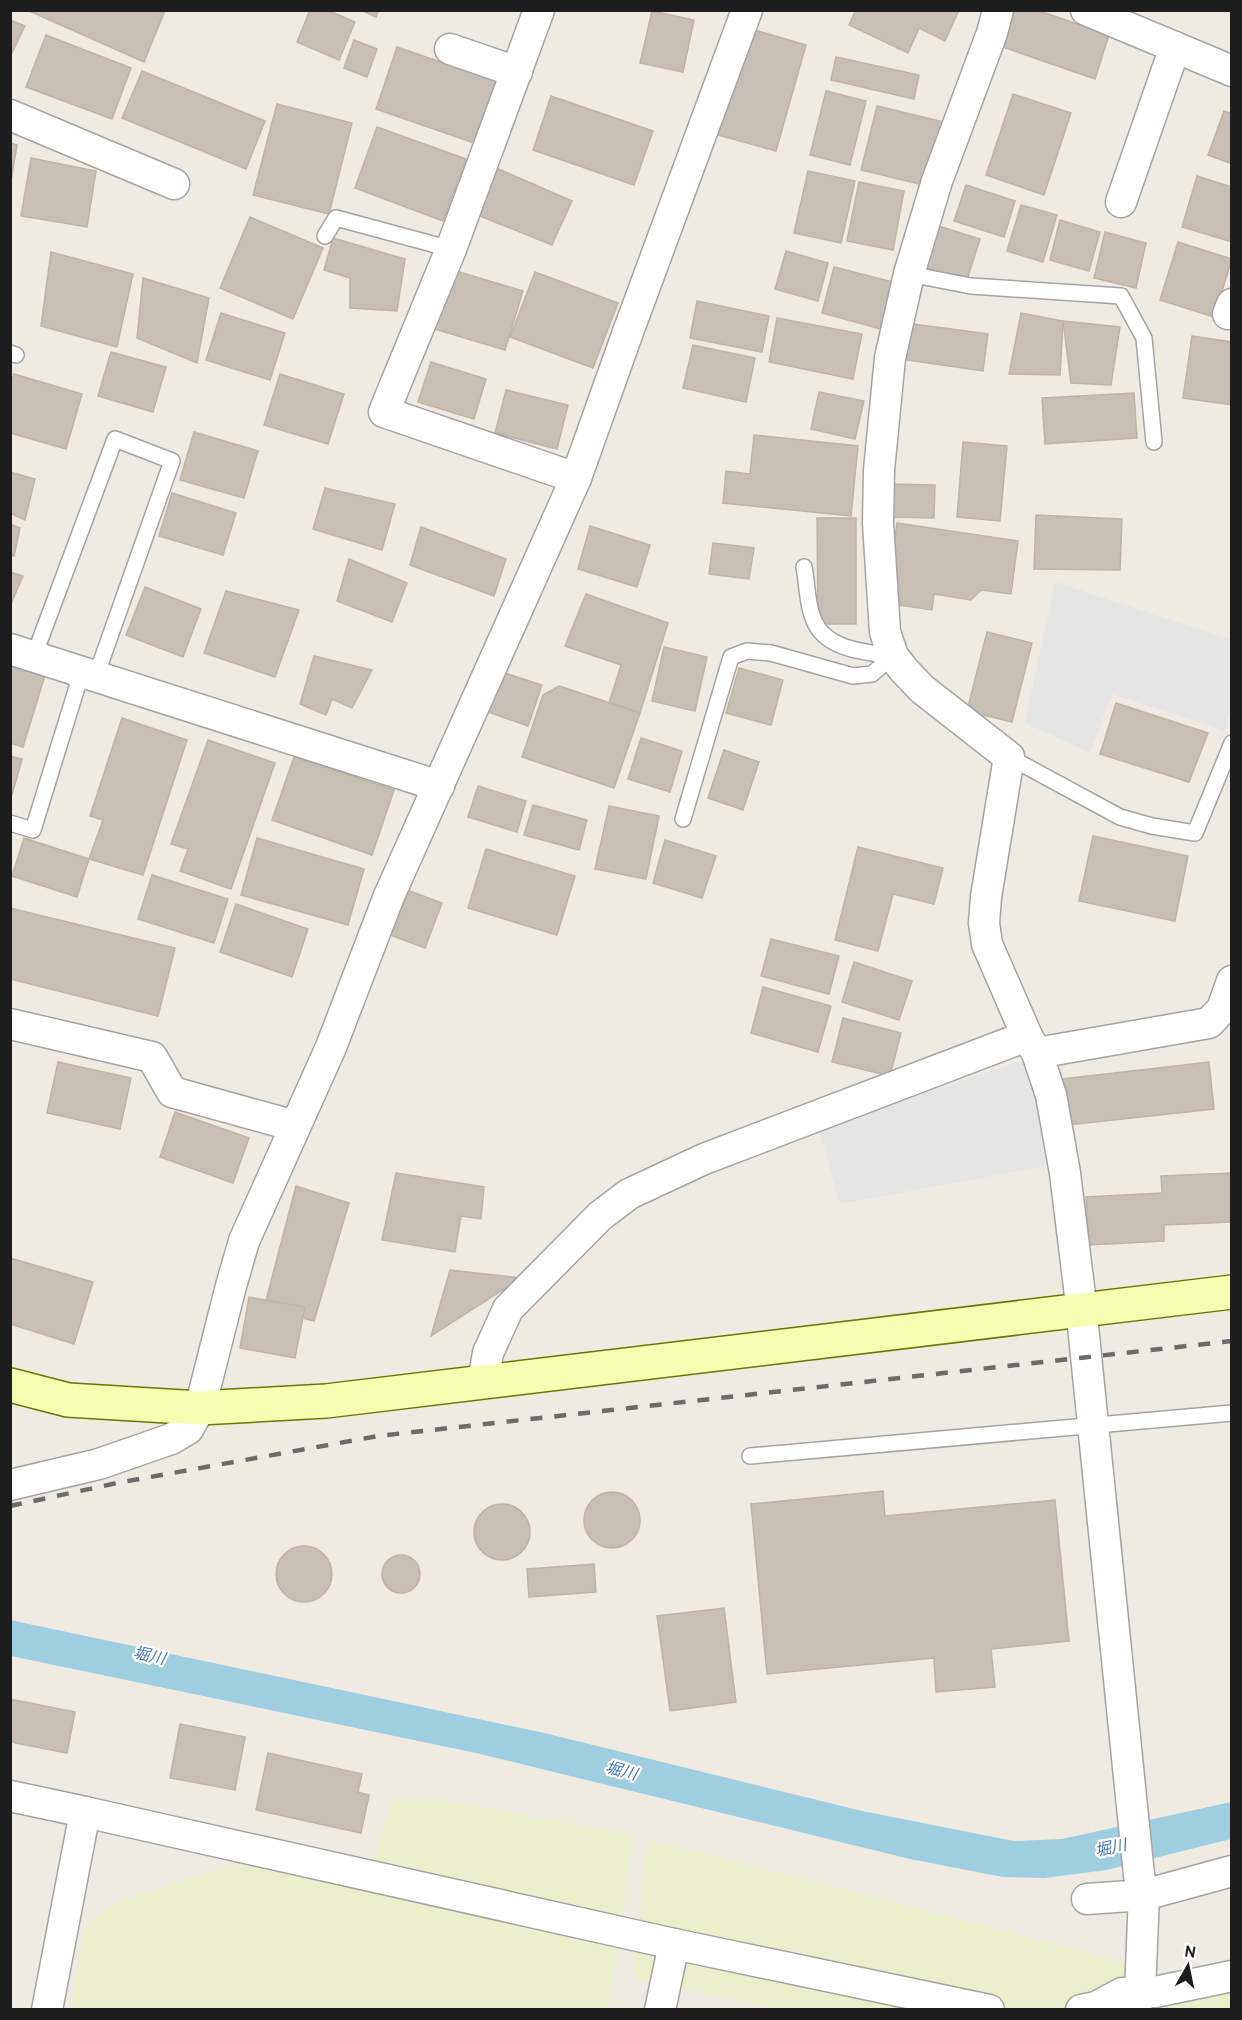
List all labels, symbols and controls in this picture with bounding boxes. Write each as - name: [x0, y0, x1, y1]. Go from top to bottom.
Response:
- water label: 堀川: [131, 1644, 169, 1671]
- water label: 堀川: [603, 1758, 641, 1786]
- water label: 堀川: [1093, 1835, 1131, 1862]
- north arrow: [1158, 1936, 1218, 1996]
- text: N: [1183, 1942, 1197, 1964]

